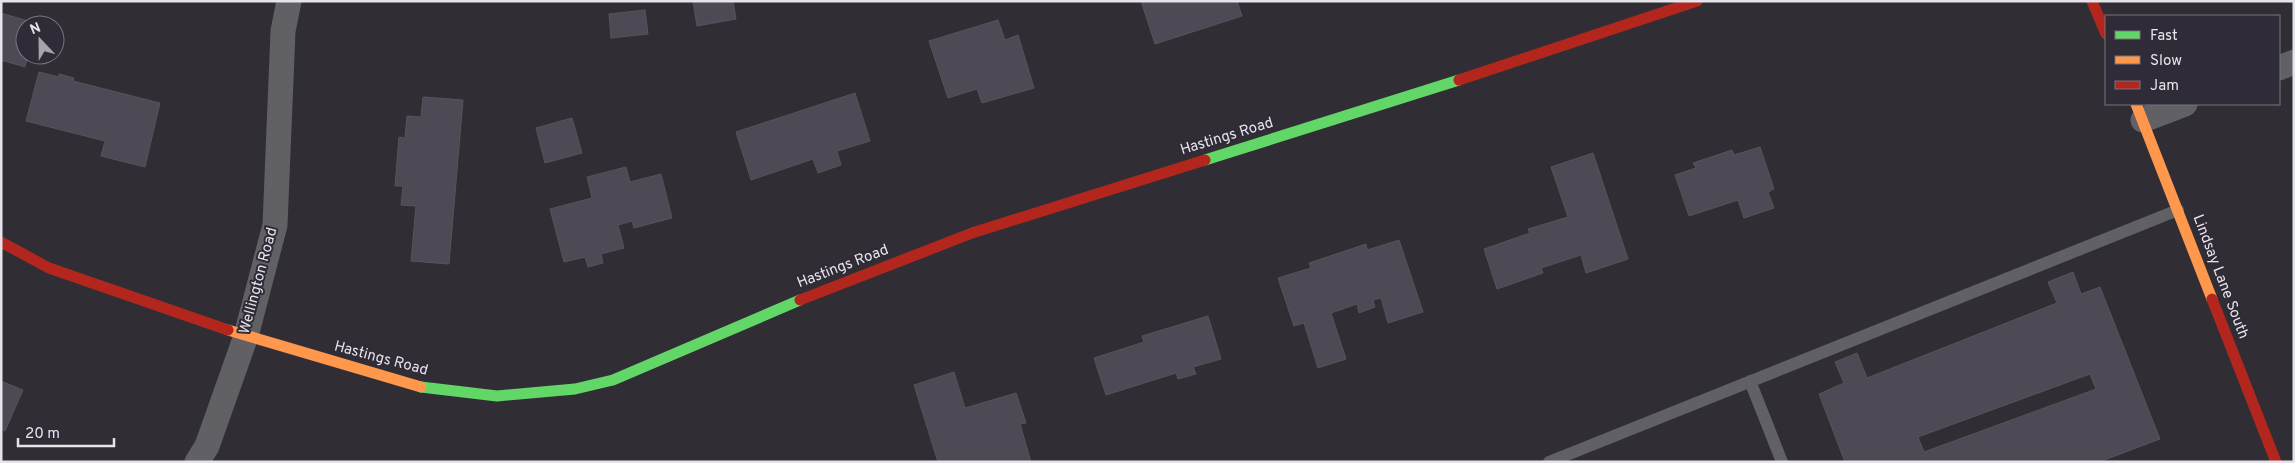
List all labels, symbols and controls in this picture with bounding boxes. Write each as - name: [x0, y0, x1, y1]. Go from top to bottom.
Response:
- north arrow: [15, 15, 65, 65]
- legend: [2105, 15, 2280, 105]
- text: N: [28, 20, 44, 39]
- text: Fast: [2150, 27, 2178, 46]
- text: Slow: [2150, 52, 2182, 71]
- text: Jam: [2150, 77, 2179, 96]
- street label: Hastings Road: [1178, 114, 1276, 160]
- street label: Lindsay Lane South: [2188, 212, 2252, 342]
- street label: Wellington Road: [236, 226, 282, 336]
- street label: Hastings Road: [795, 241, 891, 293]
- street label: Hastings Road: [332, 337, 430, 381]
- scale bar: [18, 416, 114, 448]
- text: 20 m: [25, 425, 60, 444]

